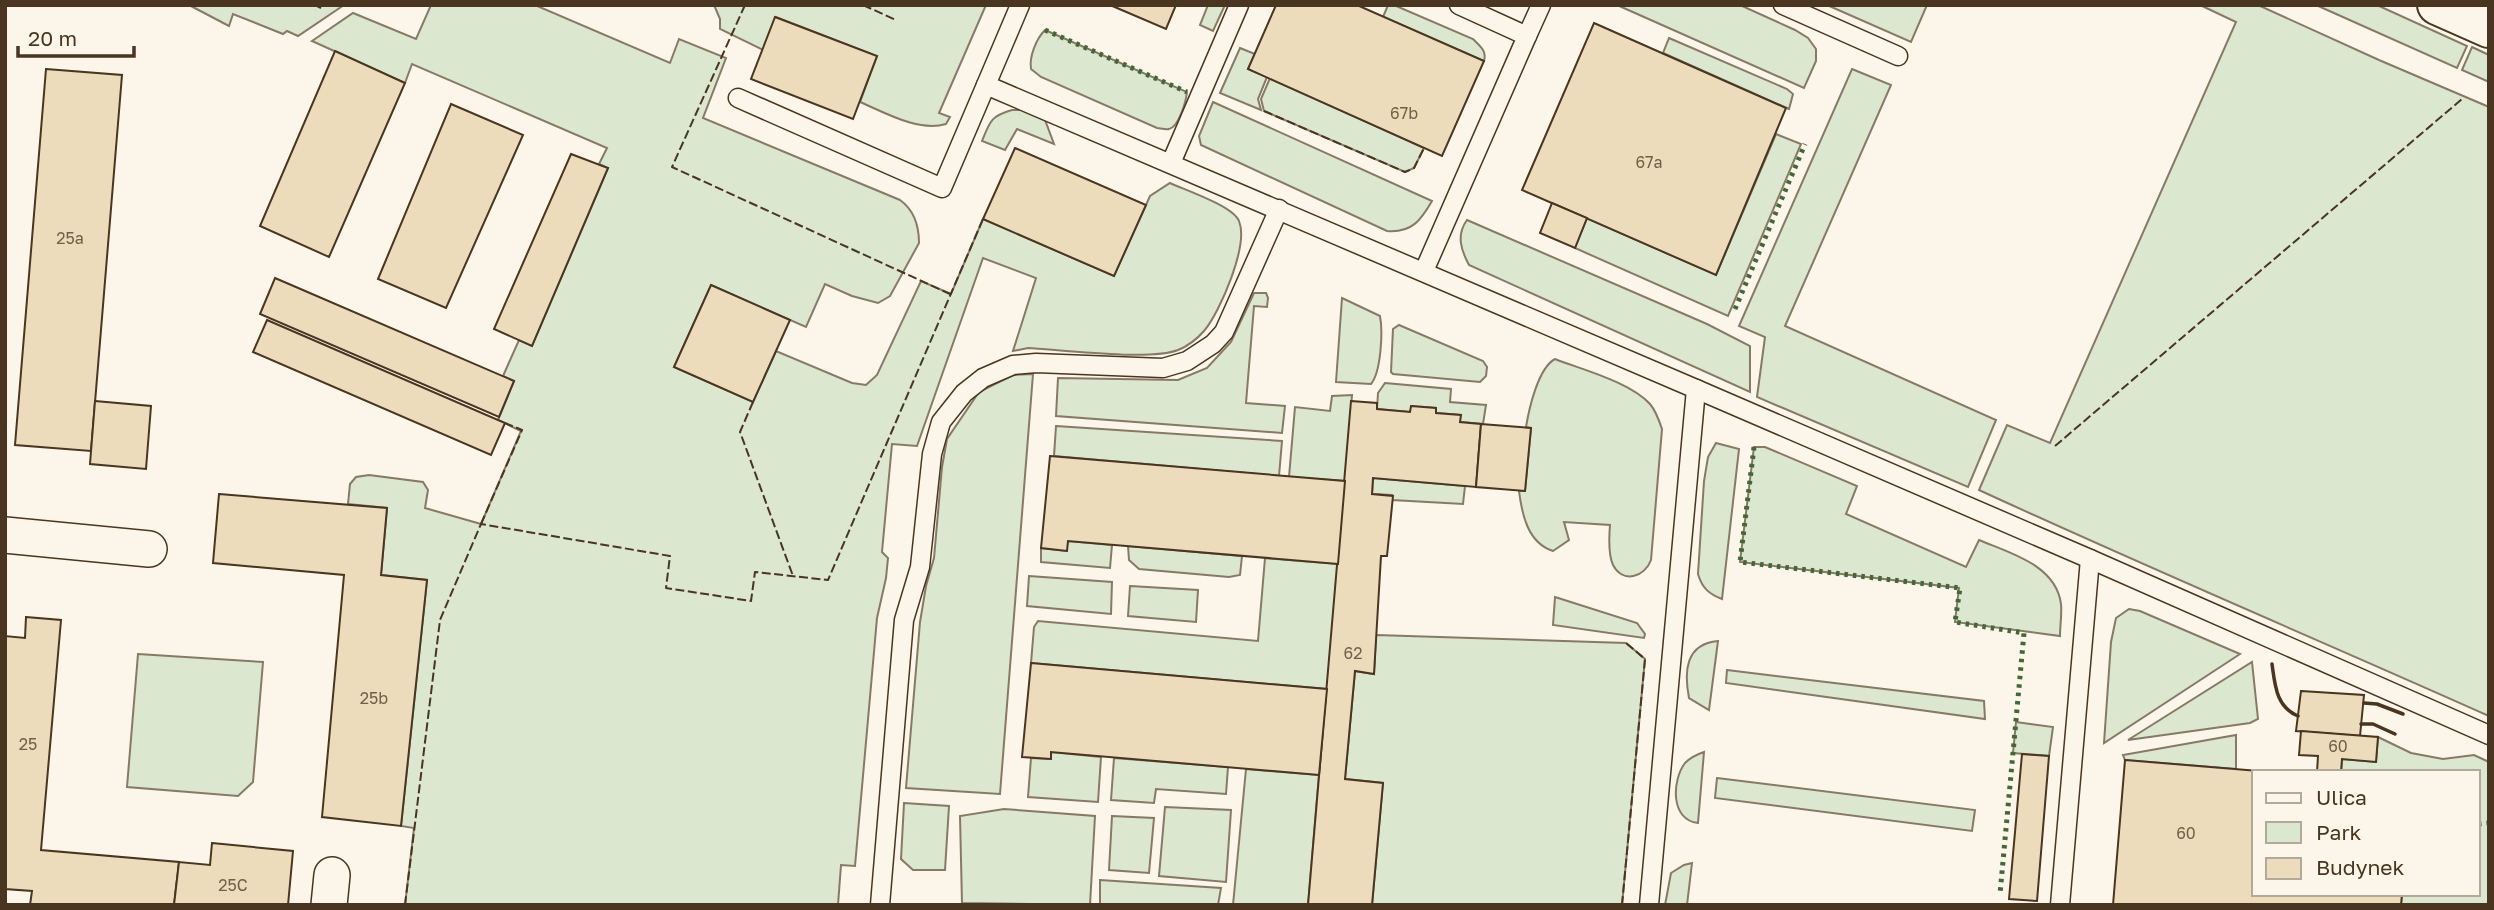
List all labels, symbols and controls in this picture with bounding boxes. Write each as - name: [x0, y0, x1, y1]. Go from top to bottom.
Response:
- scale bar: [18, 14, 133, 58]
- text: 20 m: [28, 25, 77, 51]
- house number: 67b: [1390, 103, 1418, 123]
- house number: 67a: [1635, 152, 1663, 172]
- house number: 25a: [56, 228, 84, 248]
- house number: 62: [1344, 643, 1362, 663]
- house number: 25b: [360, 688, 388, 708]
- house number: 25: [19, 734, 37, 754]
- house number: 60: [2328, 736, 2348, 756]
- legend: [2252, 770, 2480, 896]
- text: Ulica: [2316, 784, 2367, 810]
- text: Park: [2316, 819, 2362, 845]
- house number: 60: [2176, 823, 2196, 843]
- text: Budynek: [2316, 854, 2405, 880]
- house number: 25C: [218, 875, 248, 895]

